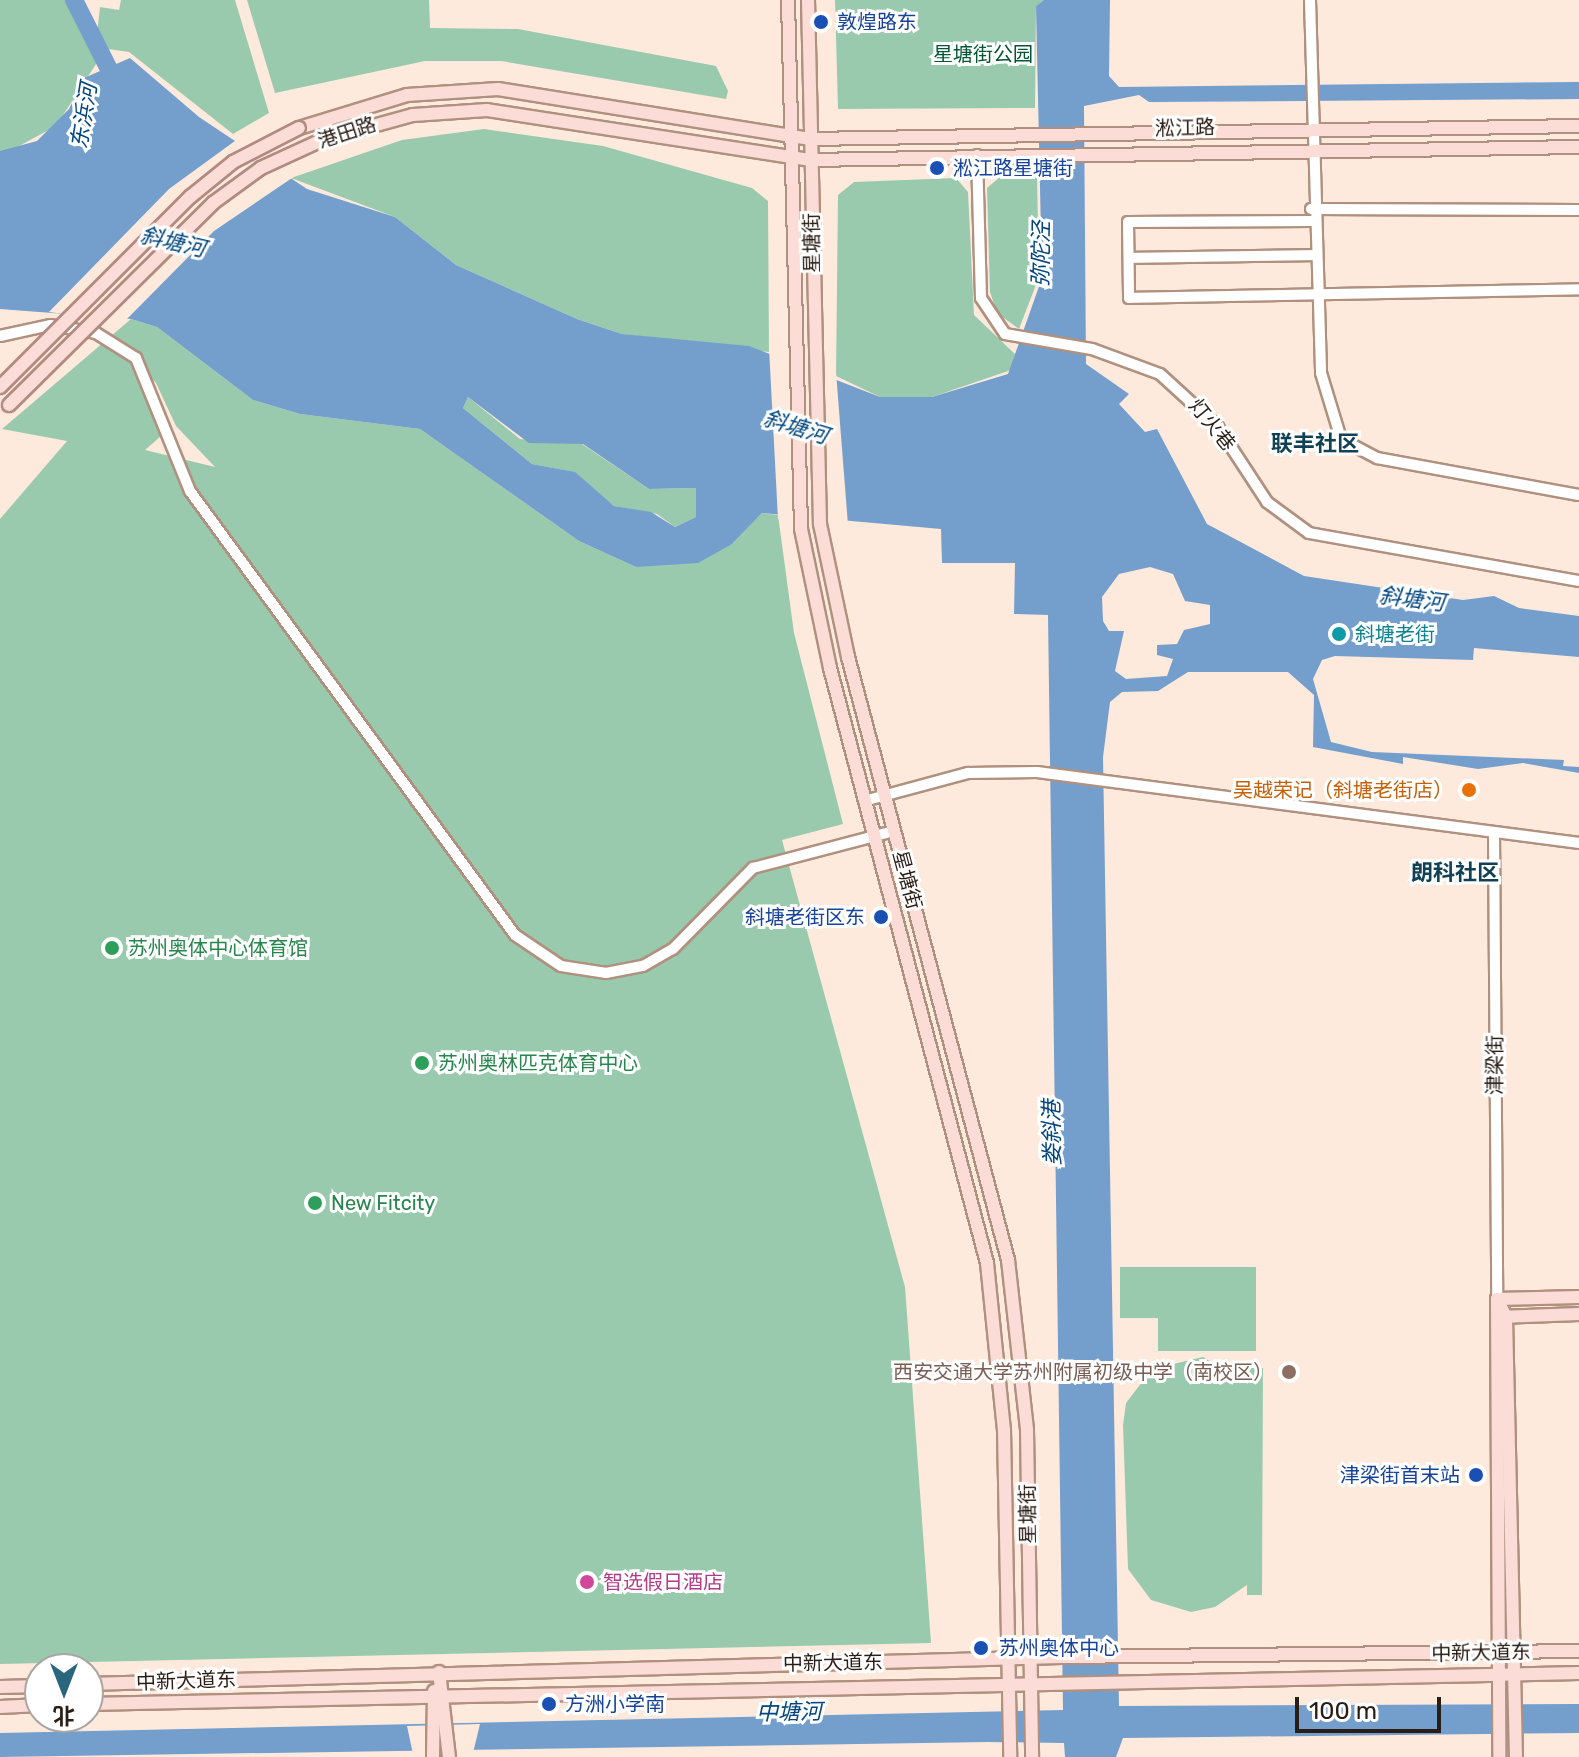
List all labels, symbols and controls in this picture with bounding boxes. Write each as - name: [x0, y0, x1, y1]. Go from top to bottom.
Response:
- place label: 敦煌路东: [837, 10, 917, 34]
- marker: 敦煌路东: [812, 13, 830, 31]
- park label: 星塘街公园: [933, 42, 1033, 66]
- water label: 东浜河: [66, 81, 102, 151]
- street label: 港田路: [315, 112, 379, 154]
- street label: 淞江路: [1155, 115, 1215, 141]
- place label: 淞江路星塘街: [953, 156, 1073, 180]
- marker: 淞江路星塘街: [928, 159, 946, 177]
- street label: 星塘街: [799, 213, 825, 273]
- water label: 弥陀泾: [1027, 221, 1055, 287]
- water label: 斜塘河: [138, 222, 208, 262]
- street label: 灯火巷: [1184, 394, 1240, 456]
- water label: 斜塘河: [761, 405, 831, 449]
- district label: 联丰社区: [1271, 431, 1359, 457]
- water label: 斜塘河: [1378, 582, 1446, 616]
- place label: 斜塘老街: [1355, 622, 1435, 646]
- marker: 斜塘老街: [1330, 625, 1348, 643]
- place label: 吴越荣记（斜塘老街店）: [1233, 778, 1453, 802]
- marker: 吴越荣记（斜塘老街店）: [1460, 781, 1478, 799]
- street label: 星塘街: [888, 848, 926, 912]
- district label: 朗科社区: [1411, 860, 1499, 886]
- place label: 斜塘老街区东: [745, 905, 865, 929]
- marker: 斜塘老街区东: [872, 908, 890, 926]
- place label: 苏州奥体中心体育馆: [128, 936, 308, 960]
- marker: 苏州奥体中心体育馆: [103, 939, 121, 957]
- street label: 津梁街: [1483, 1035, 1507, 1095]
- place label: 苏州奥林匹克体育中心: [438, 1051, 638, 1075]
- marker: 苏州奥林匹克体育中心: [413, 1054, 431, 1072]
- water label: 娄斜港: [1038, 1100, 1066, 1166]
- place label: New Fitcity: [331, 1191, 436, 1215]
- marker: New Fitcity: [306, 1194, 324, 1212]
- place label: 西安交通大学苏州附属初级中学（南校区）: [893, 1360, 1273, 1384]
- marker: 西安交通大学苏州附属初级中学（南校区）: [1280, 1363, 1298, 1381]
- place label: 津梁街首末站: [1340, 1463, 1460, 1487]
- marker: 津梁街首末站: [1467, 1466, 1485, 1484]
- street label: 星塘街: [1015, 1484, 1041, 1544]
- place label: 智选假日酒店: [603, 1570, 723, 1594]
- marker: 智选假日酒店: [578, 1573, 596, 1591]
- place label: 苏州奥体中心: [999, 1636, 1119, 1660]
- marker: 苏州奥体中心: [970, 1637, 992, 1659]
- street label: 中新大道东: [1431, 1640, 1531, 1666]
- street label: 中新大道东: [783, 1650, 883, 1676]
- north arrow: [24, 1653, 104, 1733]
- street label: 中新大道东: [136, 1667, 236, 1695]
- scale bar: [1299, 1681, 1445, 1731]
- place label: 方洲小学南: [565, 1692, 665, 1716]
- marker: 方洲小学南: [540, 1695, 558, 1713]
- text: 100 m: [1309, 1697, 1377, 1725]
- water label: 中塘河: [756, 1698, 822, 1726]
- text: 北: [53, 1702, 75, 1729]

